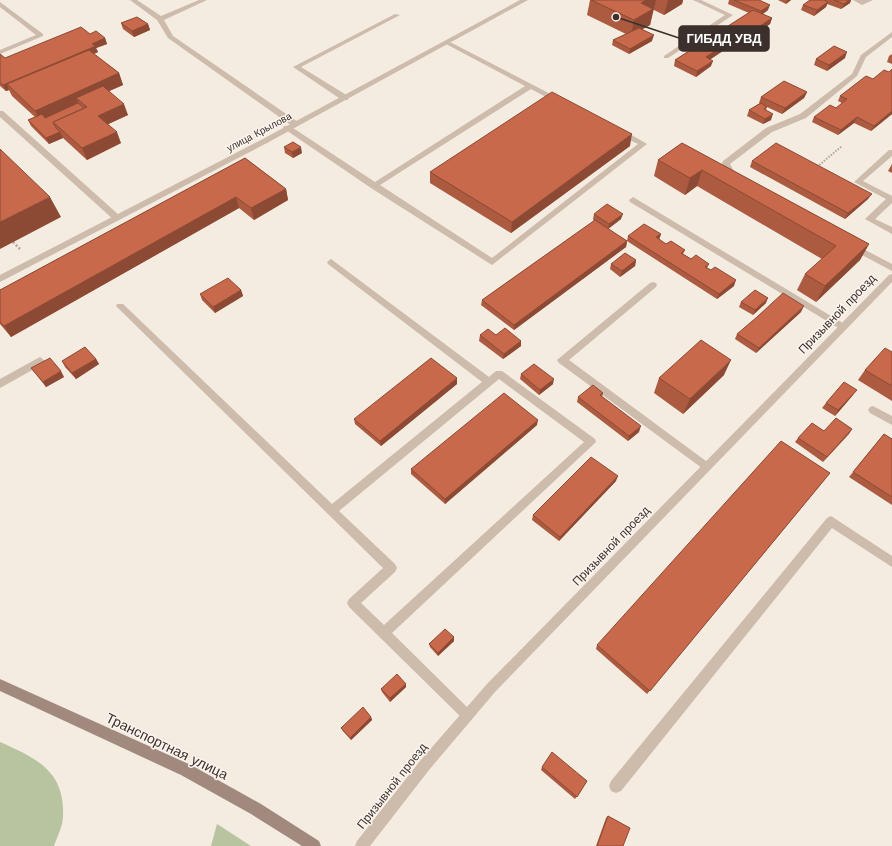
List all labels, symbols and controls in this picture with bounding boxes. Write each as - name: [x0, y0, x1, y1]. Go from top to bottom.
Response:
- callout: ГИБДД УВД: [679, 26, 769, 51]
- text: ГИБДД УВД: [687, 31, 762, 46]
- street label: улица Крылова: [225, 110, 294, 154]
- street label: Призывной проезд: [795, 271, 879, 357]
- street label: Призывной проезд: [569, 503, 653, 589]
- street label: Транспортная улица: [103, 710, 231, 783]
- street label: Призывной проезд: [354, 740, 430, 832]

